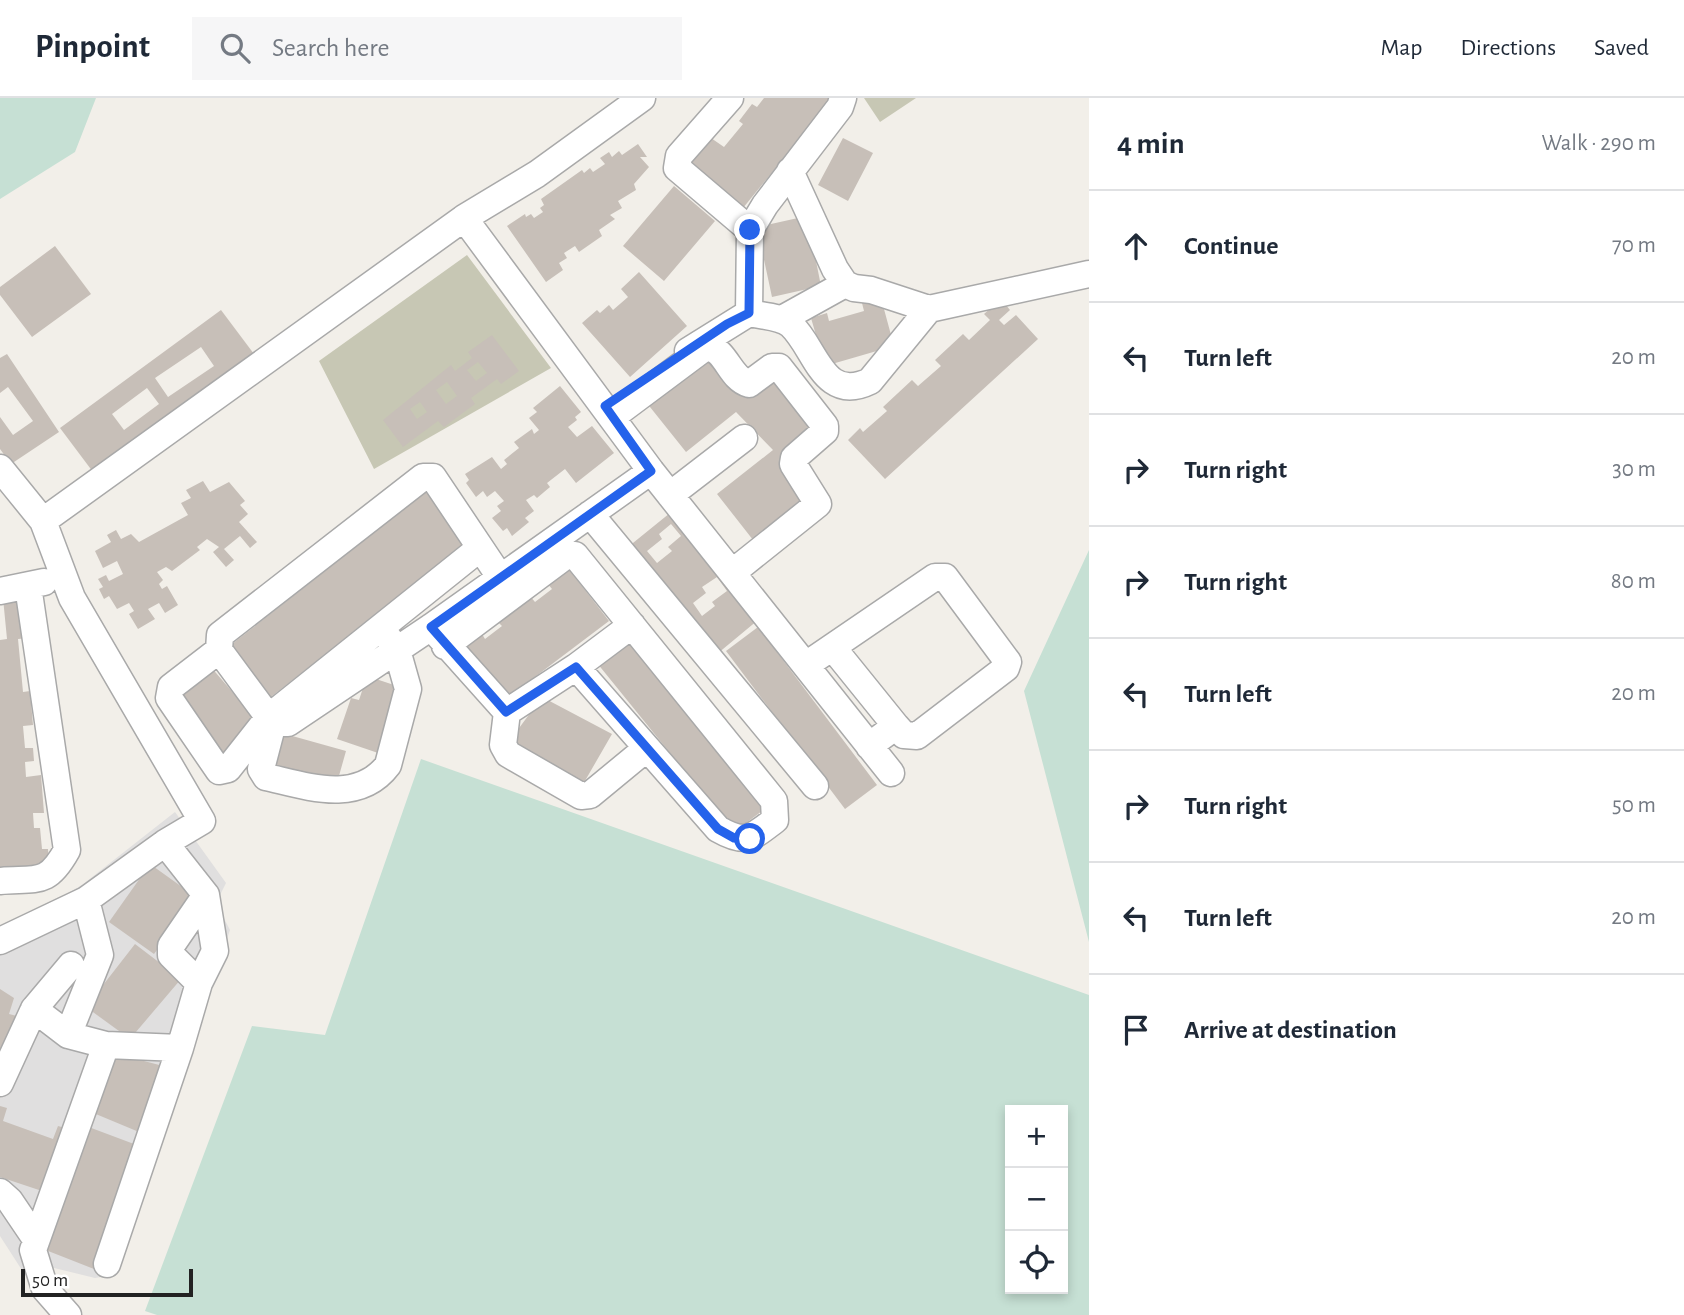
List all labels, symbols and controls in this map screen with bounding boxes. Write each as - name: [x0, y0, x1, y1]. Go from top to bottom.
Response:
- search box: [192, 17, 682, 80]
- icon: search: [216, 29, 254, 67]
- text: Pinpoint: [35, 31, 150, 64]
- text: Search here: [272, 35, 390, 61]
- text: Map: [1380, 36, 1422, 60]
- text: Directions: [1460, 36, 1556, 60]
- text: Saved: [1594, 36, 1649, 60]
- text: 4 min: [1117, 129, 1185, 159]
- text: Walk · 290 m: [1541, 132, 1656, 155]
- route end: [734, 214, 765, 245]
- icon: ahead: [1117, 227, 1155, 265]
- text: Continue: [1184, 233, 1279, 259]
- text: 70 m: [1612, 234, 1656, 257]
- icon: left: [1117, 339, 1155, 377]
- text: Turn left: [1184, 345, 1272, 371]
- text: 20 m: [1611, 346, 1656, 369]
- icon: right: [1117, 451, 1155, 489]
- text: Turn right: [1184, 457, 1287, 483]
- text: 30 m: [1612, 458, 1656, 481]
- icon: right: [1117, 563, 1155, 601]
- text: Turn right: [1184, 569, 1287, 595]
- text: 80 m: [1611, 570, 1656, 593]
- icon: left: [1117, 675, 1155, 713]
- text: Turn left: [1184, 681, 1272, 707]
- text: 20 m: [1611, 682, 1656, 705]
- icon: right: [1117, 787, 1155, 825]
- text: Turn right: [1184, 793, 1287, 819]
- text: 50 m: [1612, 794, 1656, 817]
- route start: [734, 823, 765, 854]
- icon: left: [1117, 899, 1155, 937]
- text: Turn left: [1184, 905, 1272, 931]
- text: 20 m: [1611, 906, 1656, 929]
- icon: arrive: [1117, 1011, 1155, 1049]
- text: Arrive at destination: [1184, 1017, 1397, 1043]
- map controls: [1005, 1105, 1068, 1294]
- button: +: [1005, 1105, 1068, 1168]
- button: −: [1005, 1168, 1068, 1231]
- button: locate: [1005, 1231, 1068, 1294]
- scale bar: [21, 1266, 192, 1298]
- text: 50 m: [32, 1271, 68, 1290]

